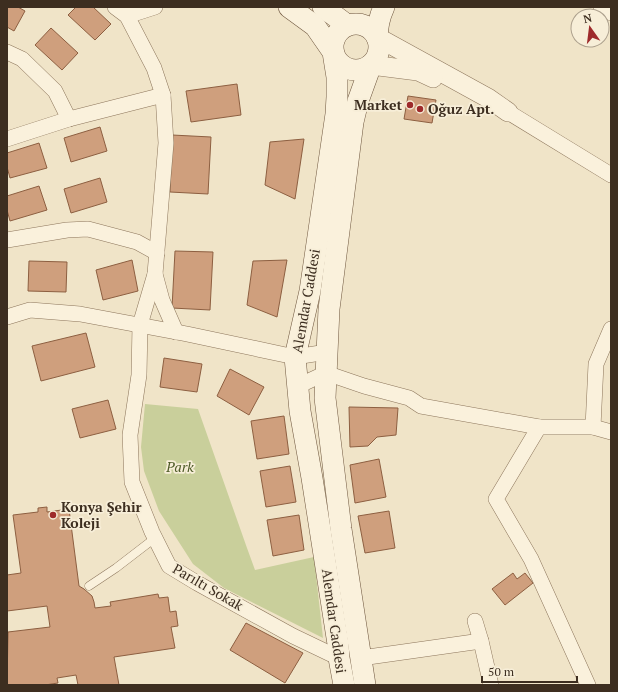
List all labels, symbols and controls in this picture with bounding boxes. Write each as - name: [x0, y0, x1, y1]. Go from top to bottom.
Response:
- north arrow: [570, 8, 610, 48]
- text: N: [582, 10, 594, 26]
- place label: Market: [354, 95, 402, 114]
- place label: Oğuz Apt.: [428, 99, 494, 118]
- marker: Market: [405, 100, 415, 110]
- marker: Oğuz Apt.: [415, 104, 425, 114]
- street label: Alemdar Caddesi: [287, 247, 324, 354]
- park label: Park: [165, 457, 194, 476]
- place label: Konya Şehir Koleji: [61, 497, 142, 532]
- marker: Konya Şehir Koleji: [48, 510, 58, 520]
- street label: Parıltı Sokak: [169, 559, 248, 615]
- street label: Alemdar Caddesi: [318, 567, 351, 674]
- scale bar: [482, 658, 577, 684]
- text: 50 m: [488, 664, 515, 679]

